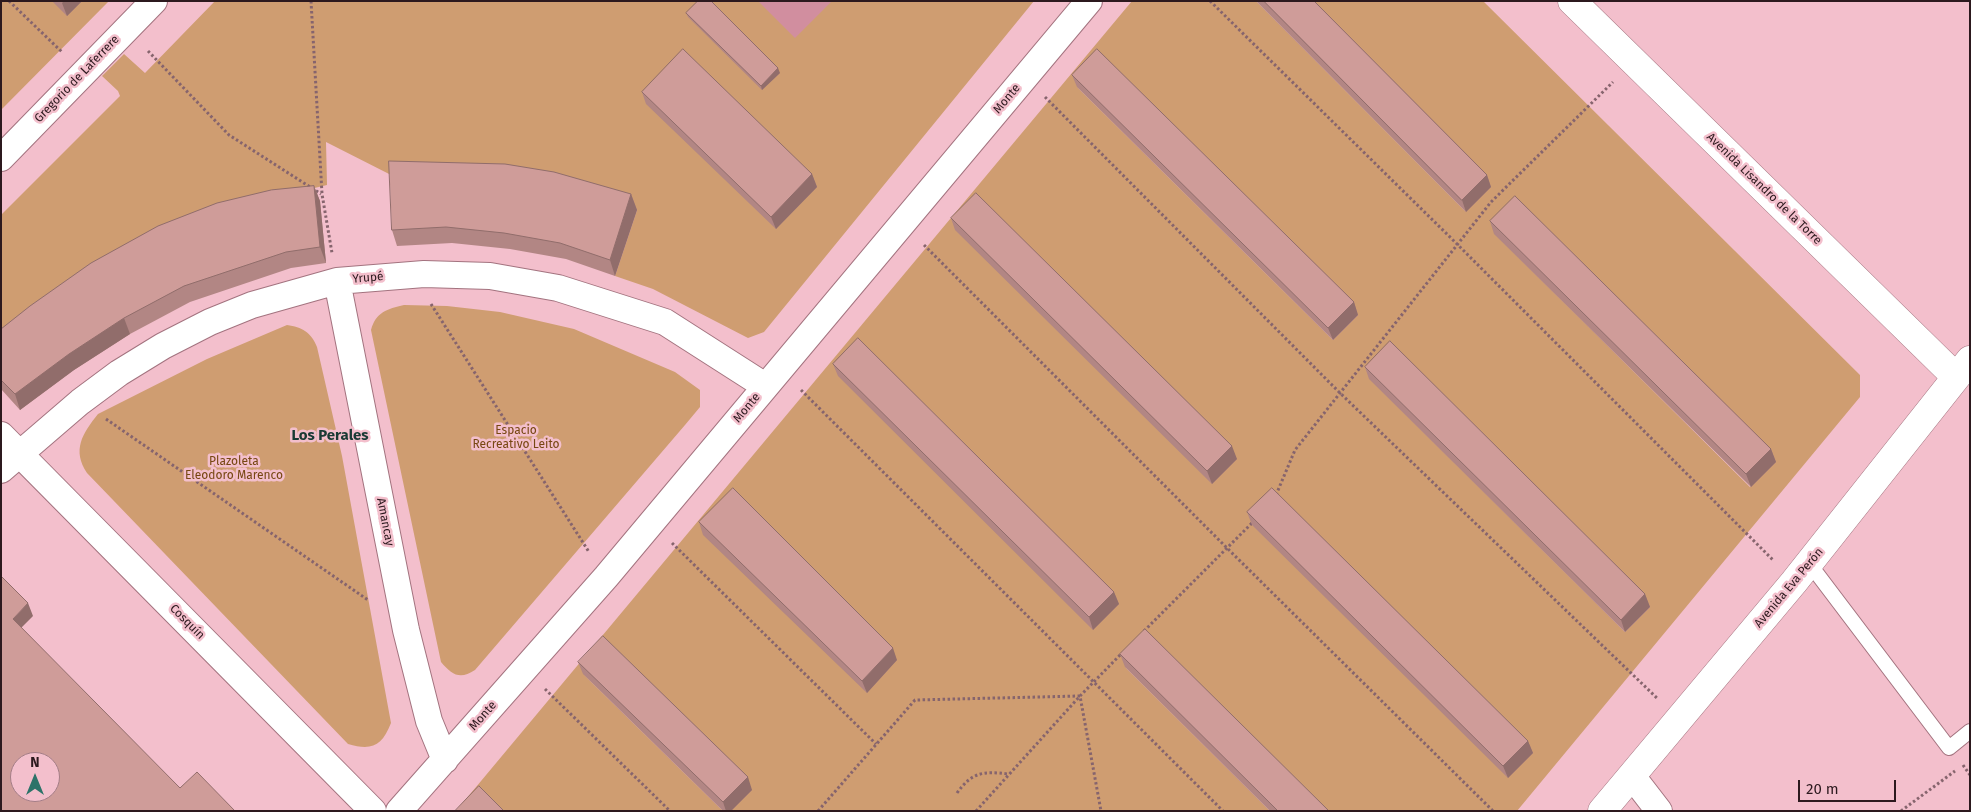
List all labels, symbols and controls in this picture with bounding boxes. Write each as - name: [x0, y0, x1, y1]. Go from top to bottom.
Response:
- street label: Gregorio de Laferrere: [32, 32, 122, 126]
- street label: Monte: [991, 81, 1023, 117]
- street label: Avenida Lisandro de la Torre: [1703, 130, 1825, 248]
- street label: Yrupé: [352, 269, 384, 287]
- street label: Monte: [731, 390, 763, 426]
- park label: Espacio Recreativo Leito: [472, 424, 560, 452]
- district label: Los Perales: [291, 427, 369, 445]
- park label: Plazoleta Eleodoro Marenco: [185, 455, 283, 483]
- street label: Amancay: [373, 497, 397, 547]
- street label: Avenida Eva Perón: [1751, 545, 1827, 631]
- street label: Cosquín: [166, 601, 208, 643]
- street label: Monte: [466, 698, 500, 734]
- north arrow: [10, 752, 60, 802]
- text: N: [30, 754, 40, 771]
- scale bar: [1801, 770, 1898, 802]
- text: 20 m: [1806, 780, 1839, 798]

